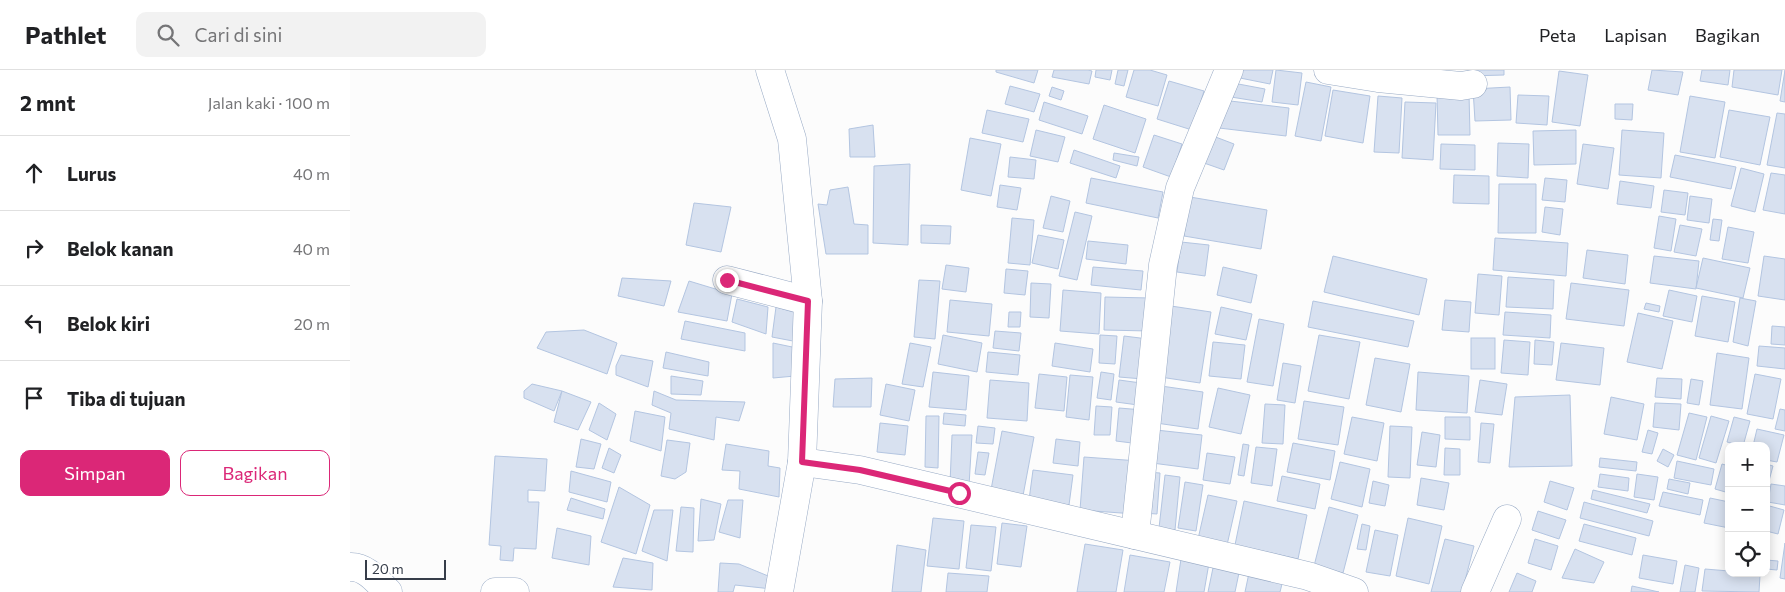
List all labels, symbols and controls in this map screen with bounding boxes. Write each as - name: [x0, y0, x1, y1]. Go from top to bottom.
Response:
- search box: [136, 12, 486, 57]
- text: Pathlet: [25, 20, 106, 49]
- icon: search: [154, 21, 182, 49]
- text: Cari di sini: [194, 23, 282, 46]
- text: Peta: [1539, 24, 1576, 46]
- text: Lapisan: [1604, 24, 1667, 46]
- text: Bagikan: [1695, 24, 1760, 46]
- text: 2 mnt: [20, 90, 75, 115]
- text: Jalan kaki · 100 m: [208, 93, 330, 112]
- icon: ahead: [20, 159, 48, 187]
- text: Lurus: [67, 162, 116, 185]
- text: 40 m: [293, 164, 330, 183]
- icon: right: [20, 234, 48, 262]
- text: Belok kanan: [67, 237, 174, 260]
- text: 40 m: [293, 239, 330, 258]
- route end: [716, 269, 739, 292]
- icon: left: [20, 309, 48, 337]
- text: Belok kiri: [67, 312, 150, 335]
- text: 20 m: [294, 314, 330, 333]
- icon: arrive: [20, 384, 48, 412]
- text: Tiba di tujuan: [67, 387, 185, 410]
- map controls: [1725, 442, 1770, 577]
- button: +: [1725, 442, 1770, 487]
- button: Simpan: [20, 450, 170, 496]
- button: Bagikan: [180, 450, 330, 496]
- route start: [948, 482, 971, 505]
- button: −: [1725, 487, 1770, 532]
- button: locate: [1725, 532, 1770, 577]
- scale bar: [365, 557, 446, 580]
- text: 20 m: [372, 560, 404, 577]

